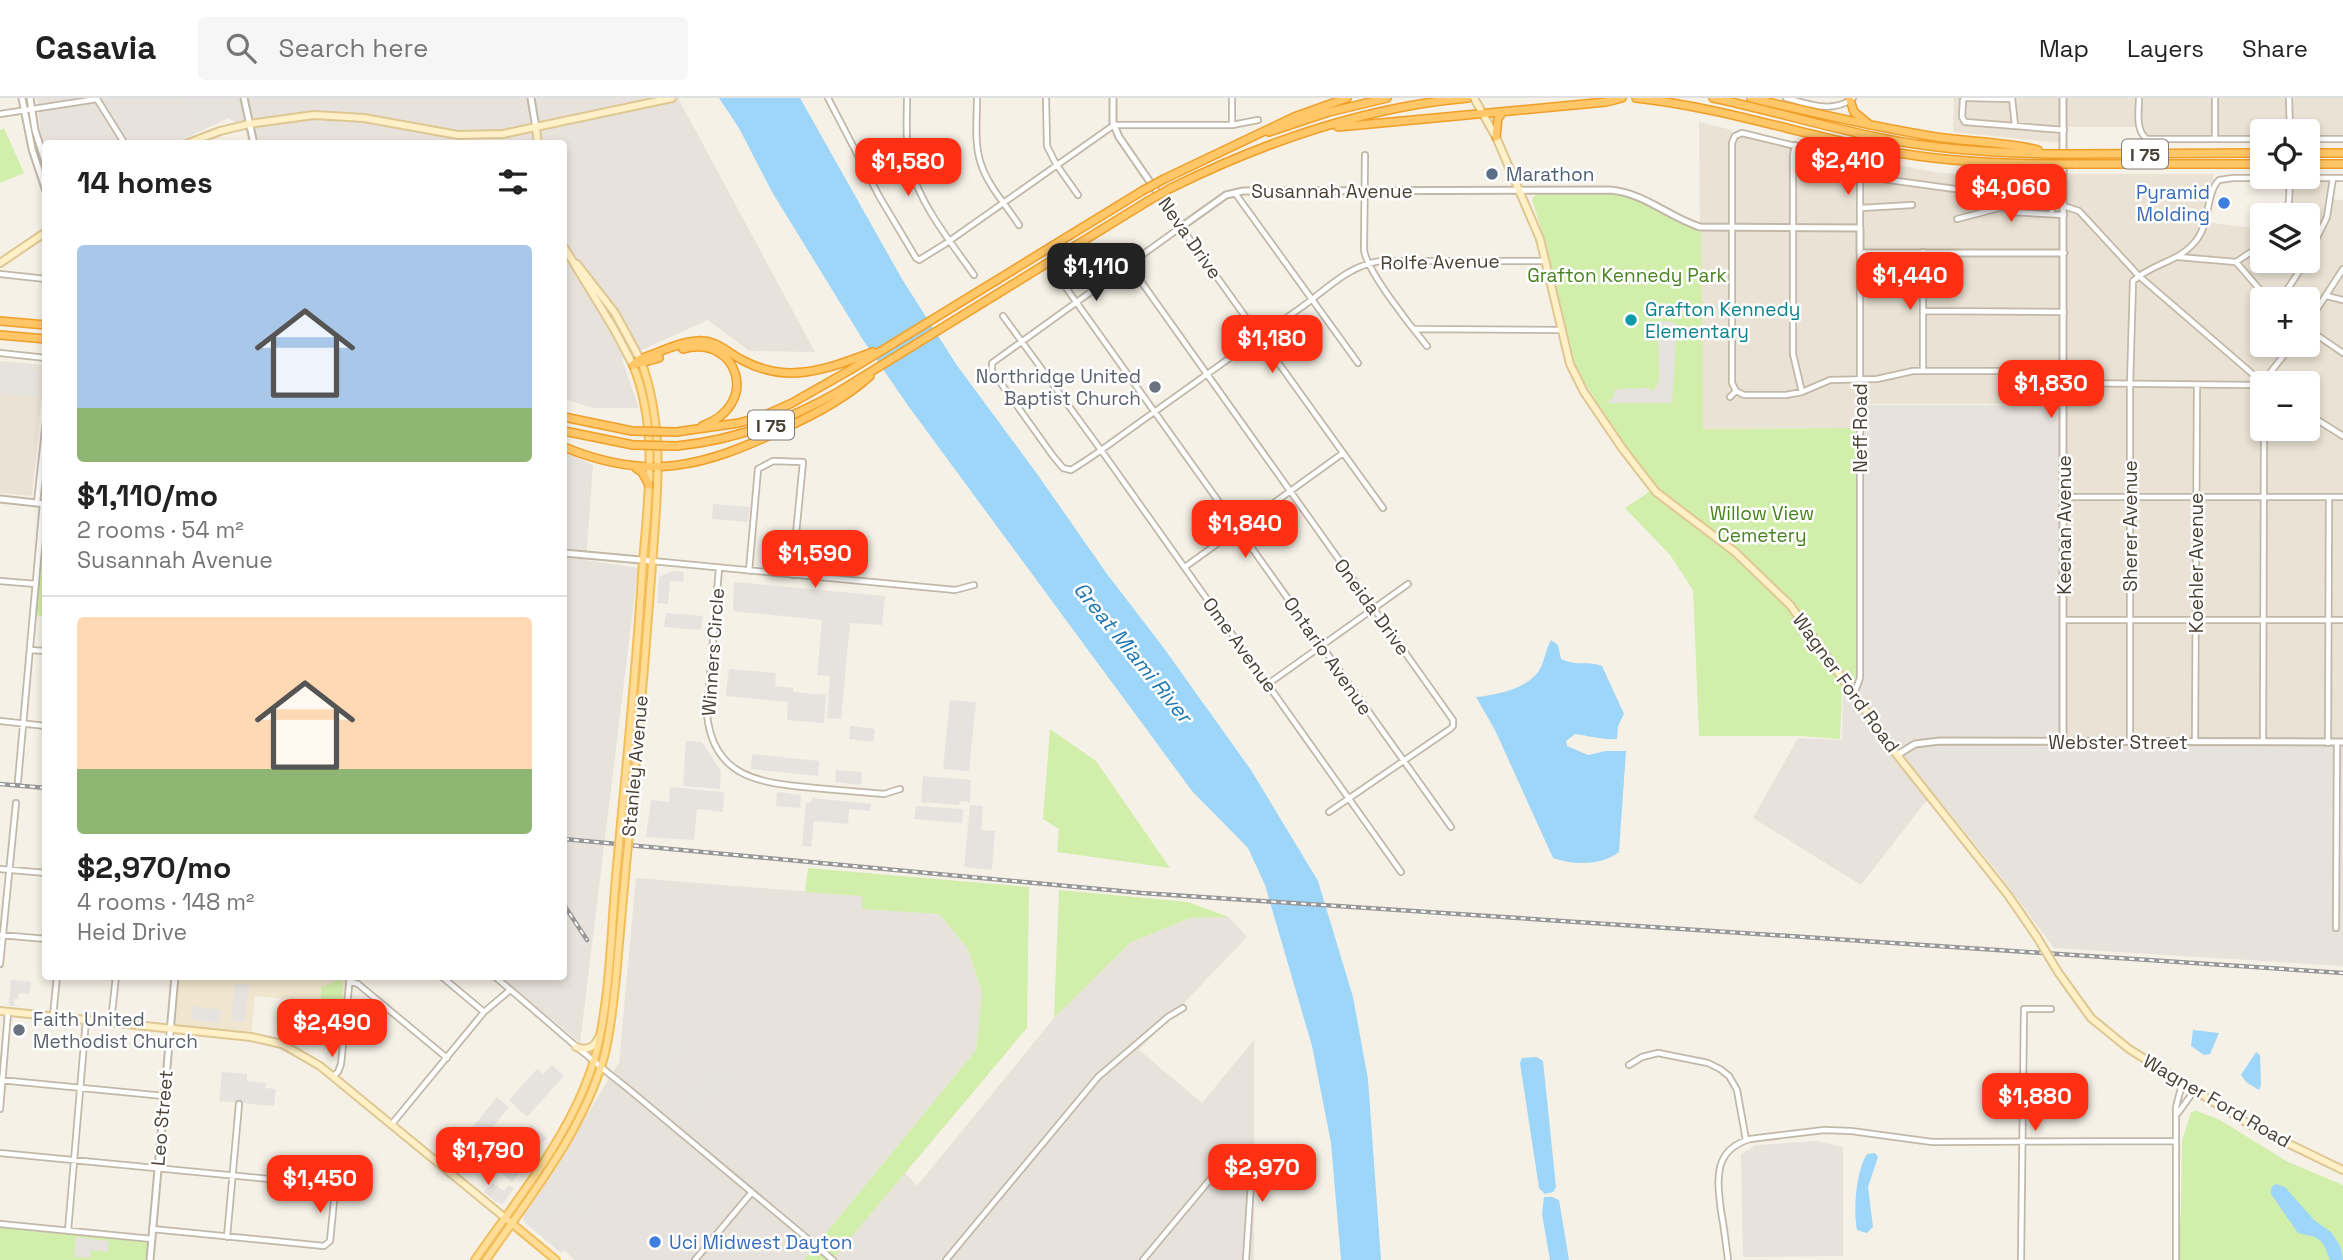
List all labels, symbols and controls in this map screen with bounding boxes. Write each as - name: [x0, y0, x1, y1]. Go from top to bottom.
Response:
- search box: [198, 17, 688, 80]
- text: Casavia: [35, 27, 156, 69]
- icon: search: [222, 29, 260, 67]
- text: Search here: [278, 31, 428, 65]
- text: Map: [2039, 33, 2089, 64]
- text: Layers: [2127, 33, 2204, 64]
- text: Share: [2242, 33, 2308, 64]
- map controls: [2250, 119, 2320, 441]
- button: locate: [2250, 119, 2320, 189]
- pin: $2,410: [1791, 138, 1905, 197]
- pin: $1,580: [851, 139, 965, 198]
- road number: I 75: [2122, 140, 2168, 168]
- text: $2,410: [1811, 145, 1885, 175]
- text: $1,580: [871, 146, 945, 176]
- place label: Marathon: [1506, 162, 1594, 187]
- text: 14 homes: [77, 163, 213, 202]
- icon: filters: [494, 163, 532, 201]
- pin: $4,060: [1954, 164, 2068, 224]
- marker: Marathon: [1484, 166, 1500, 182]
- text: $4,060: [1971, 172, 2051, 202]
- street label: Susannah Avenue: [1251, 179, 1413, 204]
- place label: Pyramid Molding: [2136, 180, 2210, 227]
- street label: Neva Drive: [1153, 192, 1227, 284]
- marker: Pyramid Molding: [2216, 195, 2232, 211]
- button: layers: [2250, 203, 2320, 273]
- pin: $1,110: [1039, 244, 1153, 303]
- street label: Rolfe Avenue: [1380, 248, 1500, 276]
- text: $1,110: [1063, 251, 1129, 281]
- pin: $1,440: [1853, 252, 1967, 312]
- text: $1,440: [1872, 260, 1948, 290]
- park label: Grafton Kennedy Park: [1527, 263, 1727, 288]
- button: +: [2250, 287, 2320, 357]
- icon: home: [242, 290, 368, 416]
- place label: Grafton Kennedy Elementary: [1645, 297, 1800, 344]
- marker: Grafton Kennedy Elementary: [1623, 312, 1639, 328]
- pin: $1,180: [1215, 316, 1329, 375]
- text: $1,180: [1238, 323, 1307, 353]
- pin: $1,830: [1994, 360, 2108, 420]
- place label: Northridge United Baptist Church: [976, 364, 1141, 411]
- text: $1,830: [2014, 368, 2088, 398]
- button: −: [2250, 371, 2320, 441]
- marker: Northridge United Baptist Church: [1147, 379, 1163, 395]
- street label: Neff Road: [1848, 383, 1873, 473]
- road number: I 75: [748, 410, 794, 440]
- street label: Keenan Avenue: [2052, 455, 2077, 595]
- street label: Sherer Avenue: [2118, 460, 2143, 592]
- text: $1,110/mo: [77, 476, 218, 515]
- street label: Koehler Avenue: [2184, 493, 2209, 633]
- pin: $1,840: [1188, 500, 1302, 560]
- park label: Willow View Cemetery: [1710, 501, 1814, 548]
- text: $1,840: [1208, 508, 1282, 538]
- text: 2 rooms · 54 m²: [77, 515, 244, 545]
- pin: $1,590: [758, 531, 872, 590]
- text: $1,590: [778, 538, 852, 568]
- text: Susannah Avenue: [77, 545, 273, 575]
- street label: Oneida Drive: [1328, 554, 1416, 660]
- water label: Great Miami River: [1068, 576, 1200, 730]
- street label: Winners Circle: [696, 587, 730, 717]
- street label: Ome Avenue: [1197, 592, 1283, 698]
- street label: Ontario Avenue: [1278, 592, 1378, 720]
- street label: Wagner Ford Road: [1787, 608, 1905, 758]
- icon: home: [242, 662, 368, 788]
- street label: Stanley Avenue: [616, 694, 654, 838]
- street label: Webster Street: [2048, 730, 2188, 755]
- text: $2,970/mo: [77, 848, 231, 887]
- text: 4 rooms · 148 m²: [77, 887, 254, 917]
- text: Heid Drive: [77, 917, 187, 947]
- pin: $2,490: [275, 1000, 389, 1059]
- place label: Faith United Methodist Church: [33, 1007, 198, 1054]
- text: $2,490: [293, 1007, 371, 1037]
- marker: Faith United Methodist Church: [11, 1022, 27, 1038]
- street label: Wagner Ford Road: [2139, 1048, 2295, 1154]
- street label: Leo Street: [145, 1069, 179, 1167]
- pin: $1,880: [1978, 1074, 2092, 1133]
- text: $1,880: [1998, 1081, 2072, 1111]
- pin: $1,790: [431, 1128, 545, 1187]
- text: $1,790: [452, 1135, 524, 1165]
- pin: $2,970: [1205, 1144, 1319, 1204]
- text: $2,970: [1224, 1152, 1300, 1182]
- pin: $1,450: [263, 1156, 377, 1215]
- text: $1,450: [283, 1163, 357, 1193]
- place label: Uci Midwest Dayton: [669, 1230, 852, 1255]
- marker: Uci Midwest Dayton: [647, 1234, 663, 1250]

